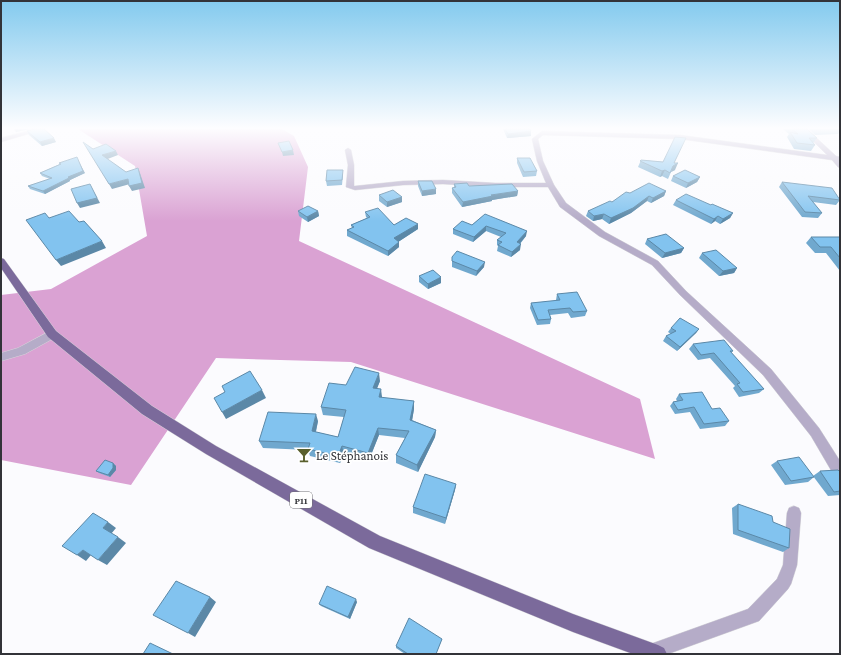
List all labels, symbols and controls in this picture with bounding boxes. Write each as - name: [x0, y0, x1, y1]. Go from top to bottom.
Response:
- bar icon: Le Stéphanois: [295, 446, 313, 464]
- place label: Le Stéphanois: [316, 448, 388, 463]
- road number: P11: [290, 492, 312, 508]

